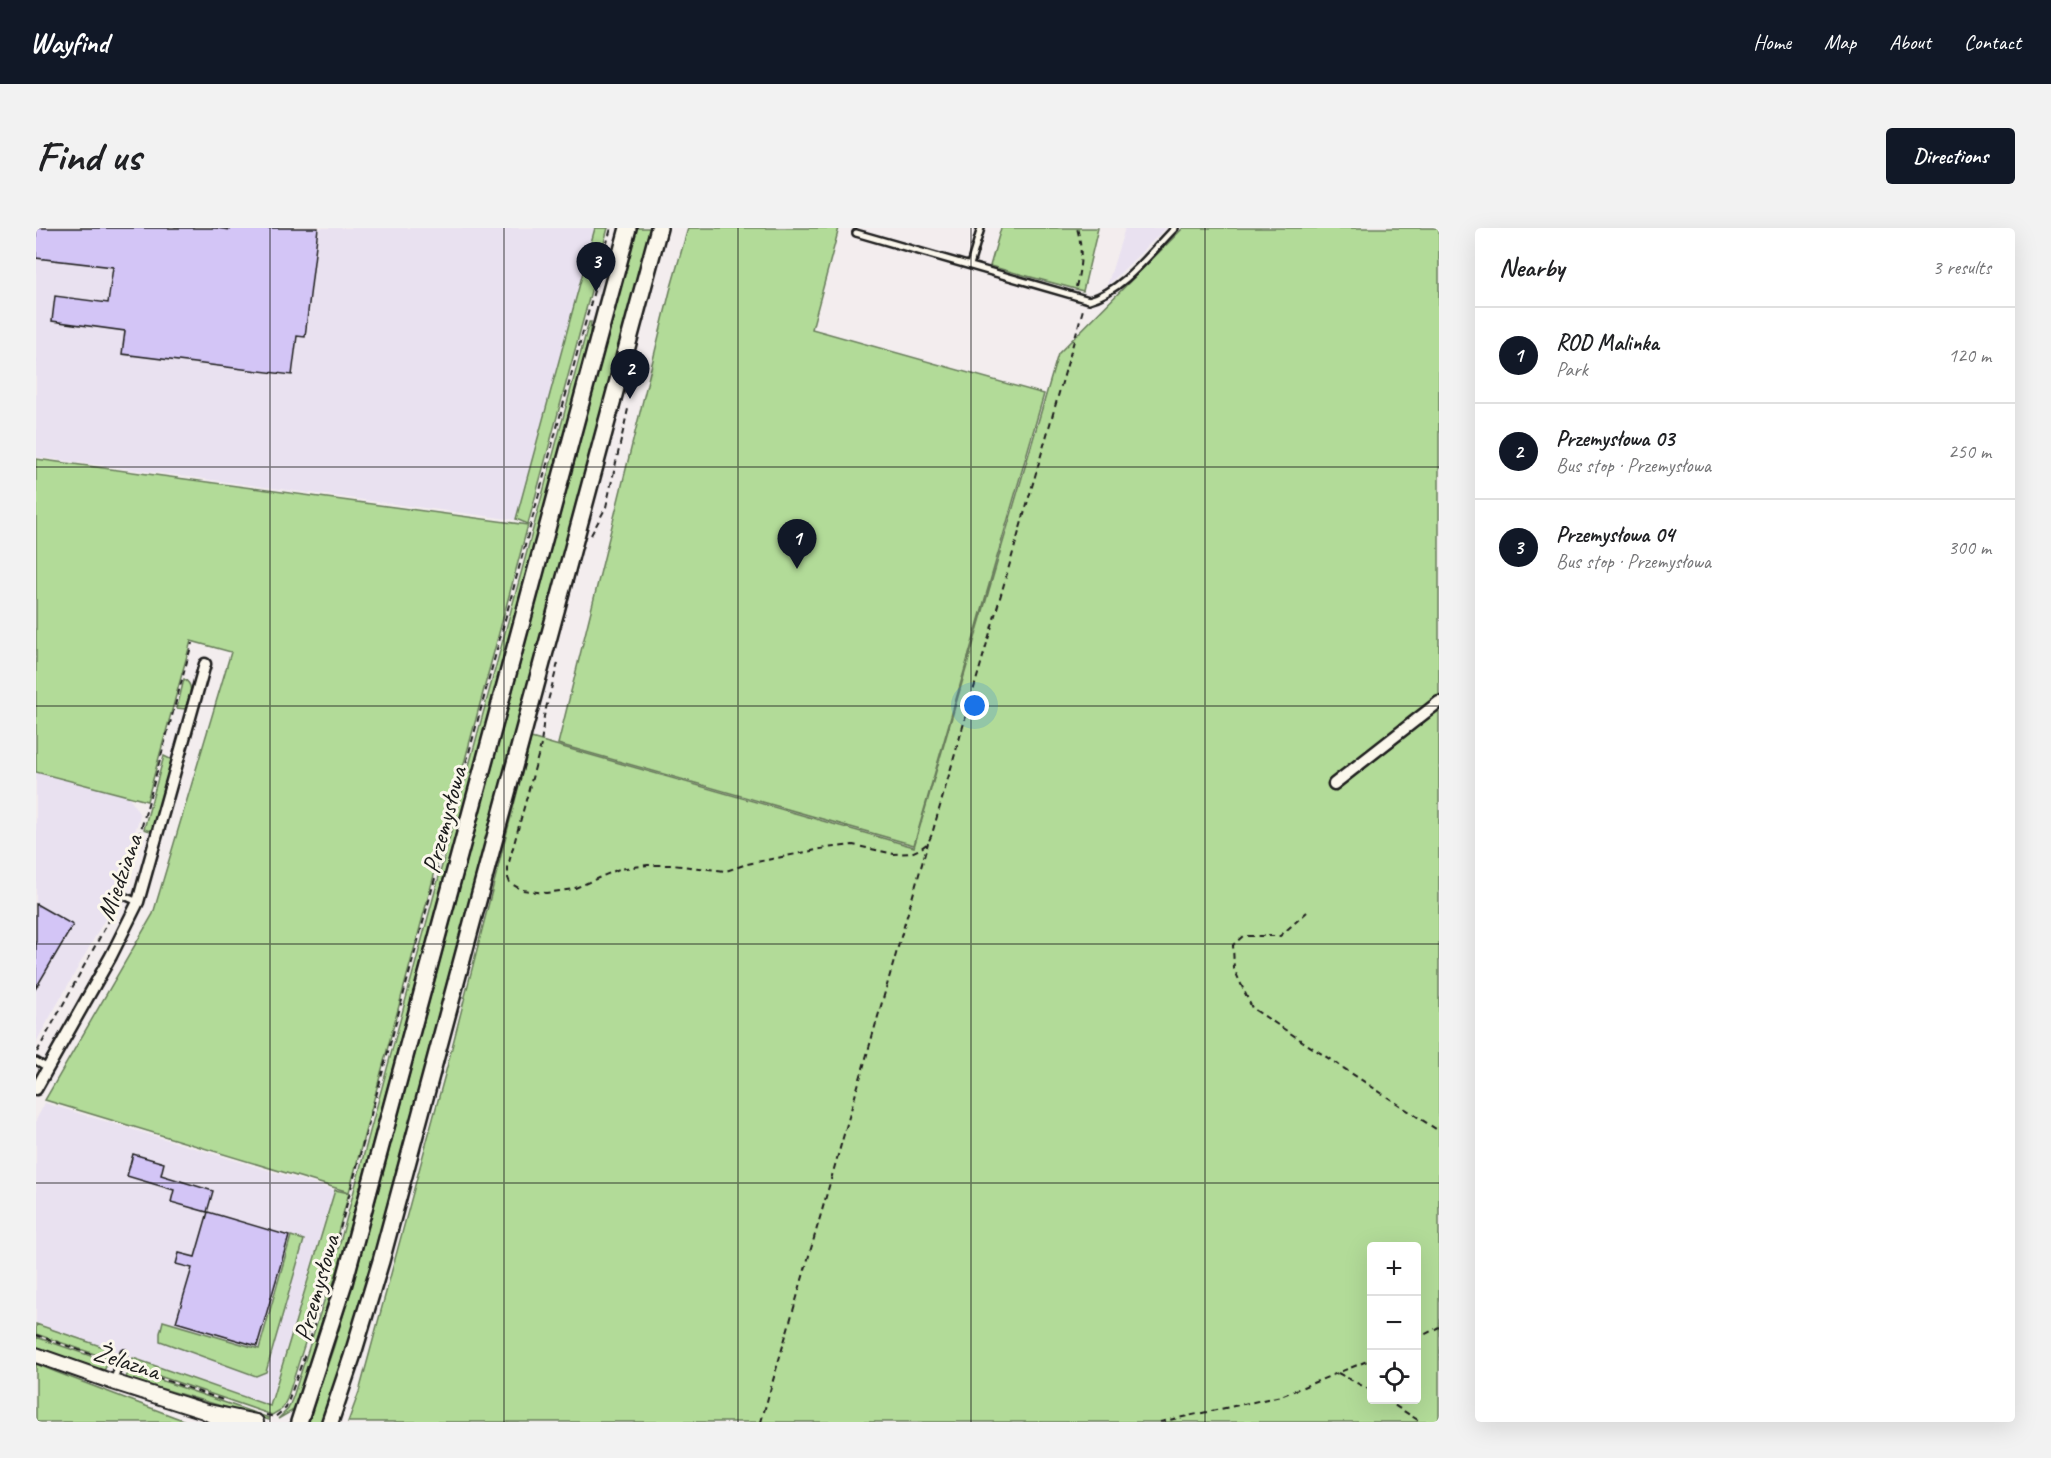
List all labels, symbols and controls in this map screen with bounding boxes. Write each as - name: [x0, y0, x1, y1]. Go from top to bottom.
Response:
- text: Wayfind: [30, 25, 109, 60]
- text: Home: [1753, 29, 1791, 55]
- text: Map: [1824, 29, 1856, 55]
- text: About: [1889, 29, 1931, 55]
- text: Contact: [1964, 29, 2021, 55]
- button: Directions: [1886, 128, 2015, 184]
- text: Find us: [36, 130, 141, 183]
- pin: 3: [576, 242, 616, 292]
- text: Nearby: [1499, 251, 1564, 284]
- text: 3 results: [1932, 255, 1991, 280]
- text: ROD Malinka: [1556, 329, 1659, 357]
- text: 1: [1514, 343, 1523, 368]
- text: 120 m: [1948, 343, 1991, 368]
- pin: 2: [610, 350, 650, 399]
- text: Park: [1556, 357, 1588, 382]
- text: Przemysłowa 03: [1556, 425, 1674, 453]
- text: 2: [1514, 439, 1523, 464]
- text: 250 m: [1948, 439, 1991, 464]
- text: Bus stop · Przemysłowa: [1556, 453, 1711, 478]
- pin: 1: [778, 520, 816, 569]
- text: Przemysłowa 04: [1556, 521, 1674, 549]
- text: 3: [1514, 535, 1523, 560]
- text: 300 m: [1948, 535, 1991, 560]
- text: Bus stop · Przemysłowa: [1556, 549, 1711, 574]
- your location: [960, 691, 989, 720]
- street label: Przemysłowa: [414, 762, 475, 877]
- street label: Miedziana: [89, 828, 151, 925]
- street label: Przemysłowa: [286, 1230, 348, 1345]
- map controls: [1367, 1242, 1421, 1404]
- button: +: [1367, 1242, 1421, 1296]
- button: −: [1367, 1296, 1421, 1350]
- street label: Żelazna: [90, 1335, 166, 1388]
- button: locate: [1367, 1350, 1421, 1404]

